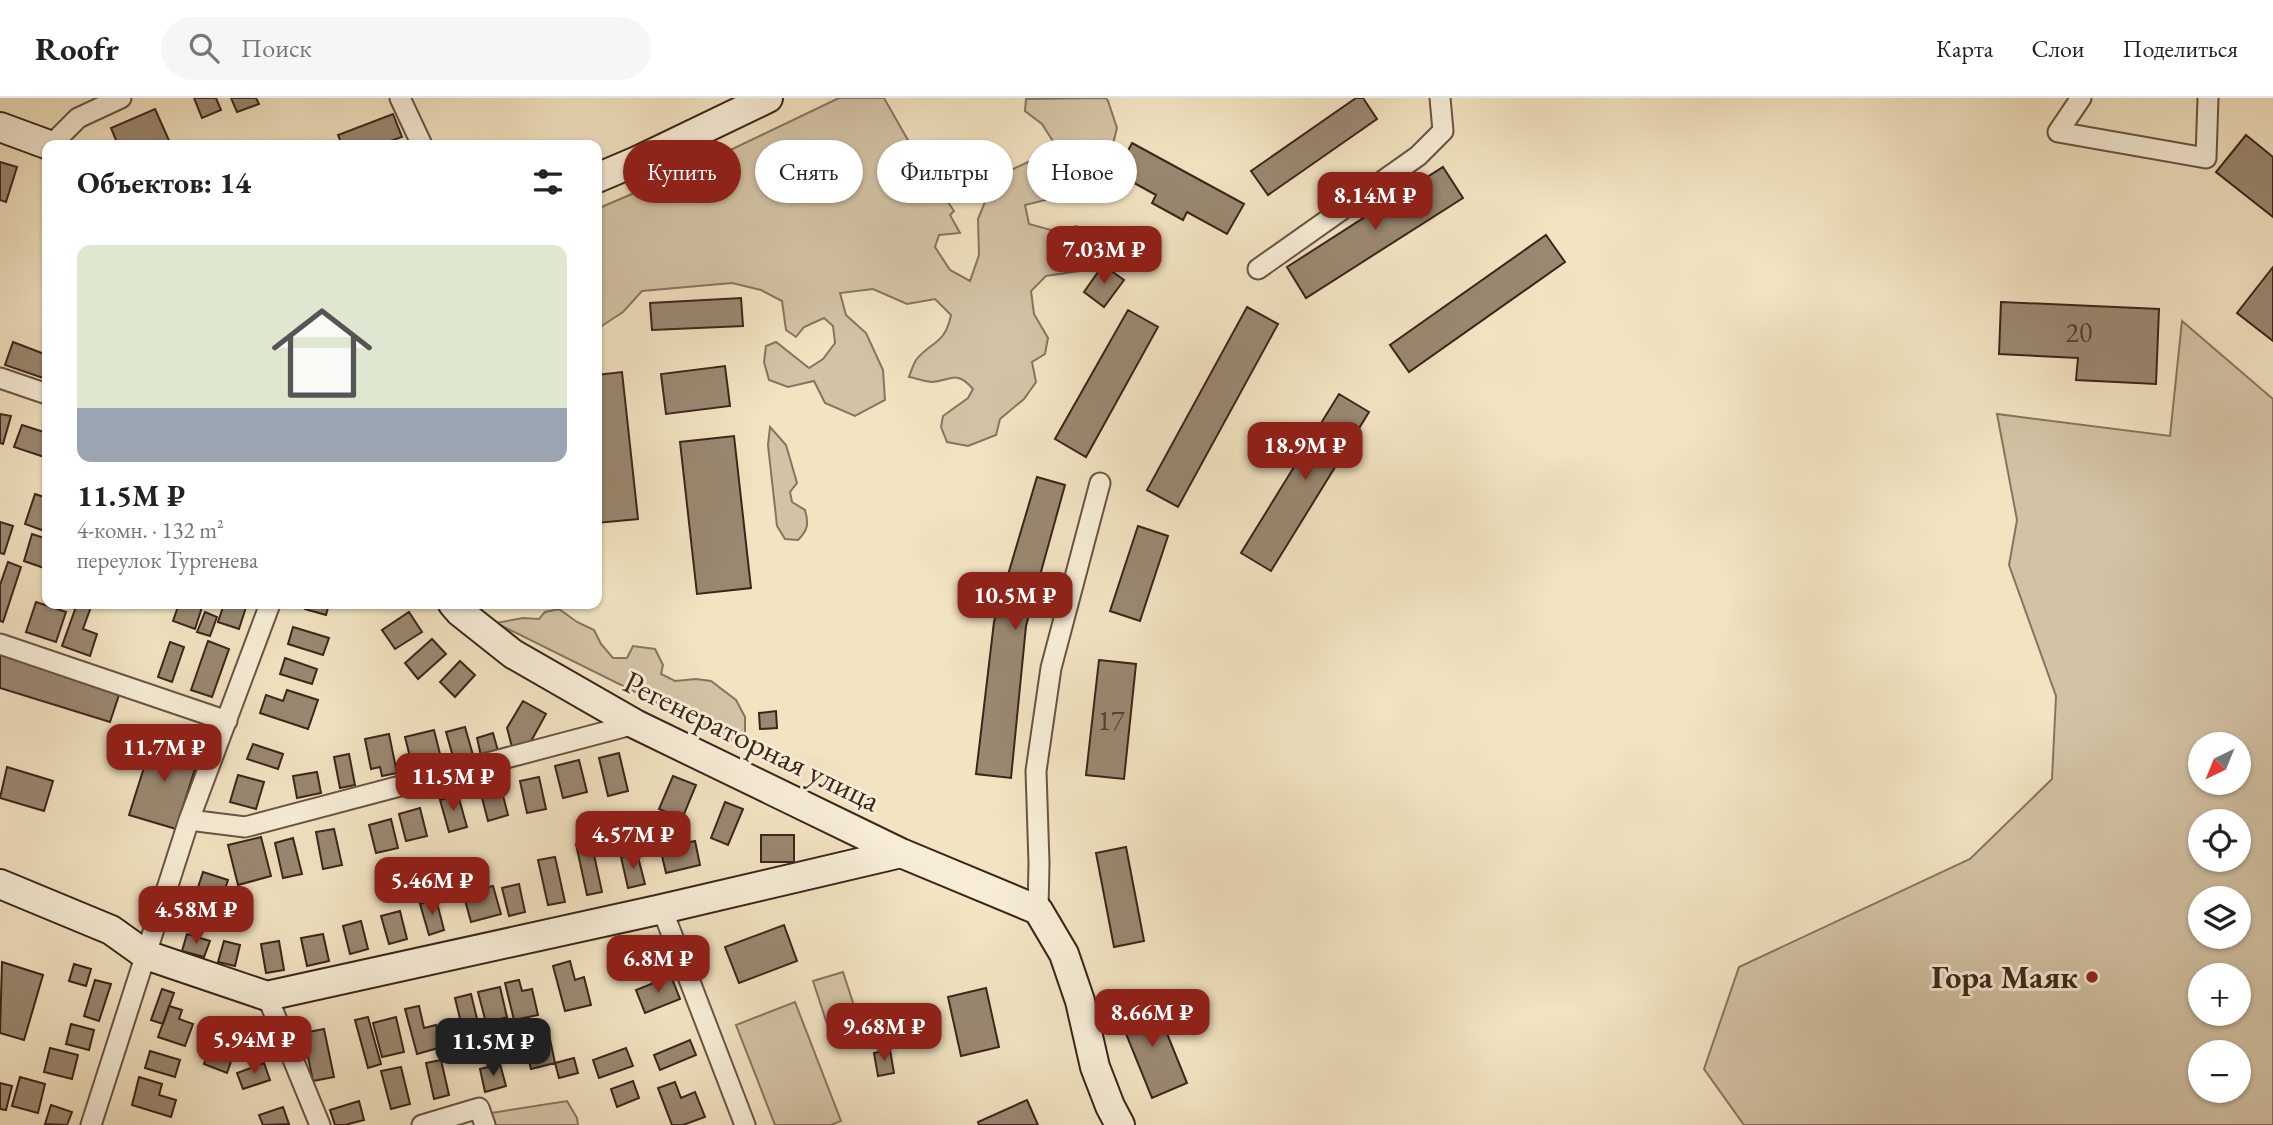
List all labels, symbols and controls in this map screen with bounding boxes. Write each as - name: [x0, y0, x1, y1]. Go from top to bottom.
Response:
- search box: [161, 17, 651, 80]
- text: Roofr: [35, 27, 119, 70]
- icon: search: [185, 29, 223, 67]
- text: Поиск: [241, 31, 312, 65]
- text: Карта: [1936, 33, 1993, 64]
- text: Слои: [2031, 33, 2085, 64]
- text: Поделиться: [2123, 33, 2238, 64]
- chip: Купить: [623, 140, 741, 203]
- chip: Снять: [755, 140, 863, 203]
- chip: Фильтры: [877, 140, 1013, 203]
- chip: Новое: [1027, 140, 1137, 203]
- text: Объектов: 14: [77, 163, 251, 202]
- icon: filters: [529, 163, 567, 201]
- pin: 8.14M ₽: [1310, 172, 1440, 232]
- text: 8.14M ₽: [1334, 180, 1416, 210]
- pin: 7.03M ₽: [1039, 226, 1169, 286]
- text: 7.03M ₽: [1063, 234, 1145, 264]
- icon: home: [259, 290, 385, 416]
- house number: 20: [2066, 314, 2092, 350]
- pin: 18.9M ₽: [1240, 422, 1370, 482]
- text: 18.9M ₽: [1264, 430, 1346, 460]
- text: 11.5M ₽: [77, 476, 185, 515]
- text: 4-комн. · 132 m²: [77, 515, 224, 545]
- text: переулок Тургенева: [77, 545, 258, 575]
- pin: 10.5M ₽: [950, 573, 1080, 632]
- text: 10.5M ₽: [974, 580, 1056, 610]
- street label: Регенераторная улица: [617, 661, 888, 821]
- house number: 17: [1098, 702, 1125, 738]
- pin: 11.7M ₽: [99, 724, 229, 784]
- text: 11.7M ₽: [123, 732, 205, 762]
- north arrow: [2188, 732, 2250, 794]
- map controls: [2188, 732, 2251, 1103]
- pin: 11.5M ₽: [388, 754, 518, 813]
- text: 11.5M ₽: [412, 761, 494, 791]
- button: locate: [2188, 809, 2251, 872]
- pin: 4.57M ₽: [568, 812, 698, 871]
- text: 4.57M ₽: [592, 819, 674, 849]
- pin: 5.46M ₽: [367, 858, 497, 917]
- text: 5.46M ₽: [391, 865, 473, 895]
- pin: 4.58M ₽: [131, 886, 261, 946]
- button: layers: [2188, 886, 2251, 949]
- text: 4.58M ₽: [155, 894, 237, 924]
- pin: 6.8M ₽: [601, 936, 715, 995]
- text: 6.8M ₽: [623, 943, 693, 973]
- place label: Гора Маяк: [1931, 956, 2078, 998]
- button: +: [2188, 963, 2251, 1026]
- marker: Гора Маяк: [2084, 969, 2100, 985]
- pin: 8.66M ₽: [1087, 990, 1217, 1049]
- text: 8.66M ₽: [1111, 997, 1193, 1027]
- pin: 9.68M ₽: [819, 1004, 949, 1063]
- text: 9.68M ₽: [843, 1011, 925, 1041]
- pin: 5.94M ₽: [189, 1016, 319, 1076]
- pin: 11.5M ₽: [428, 1018, 558, 1078]
- text: 5.94M ₽: [213, 1024, 295, 1054]
- text: 11.5M ₽: [452, 1026, 534, 1056]
- button: −: [2188, 1040, 2251, 1103]

